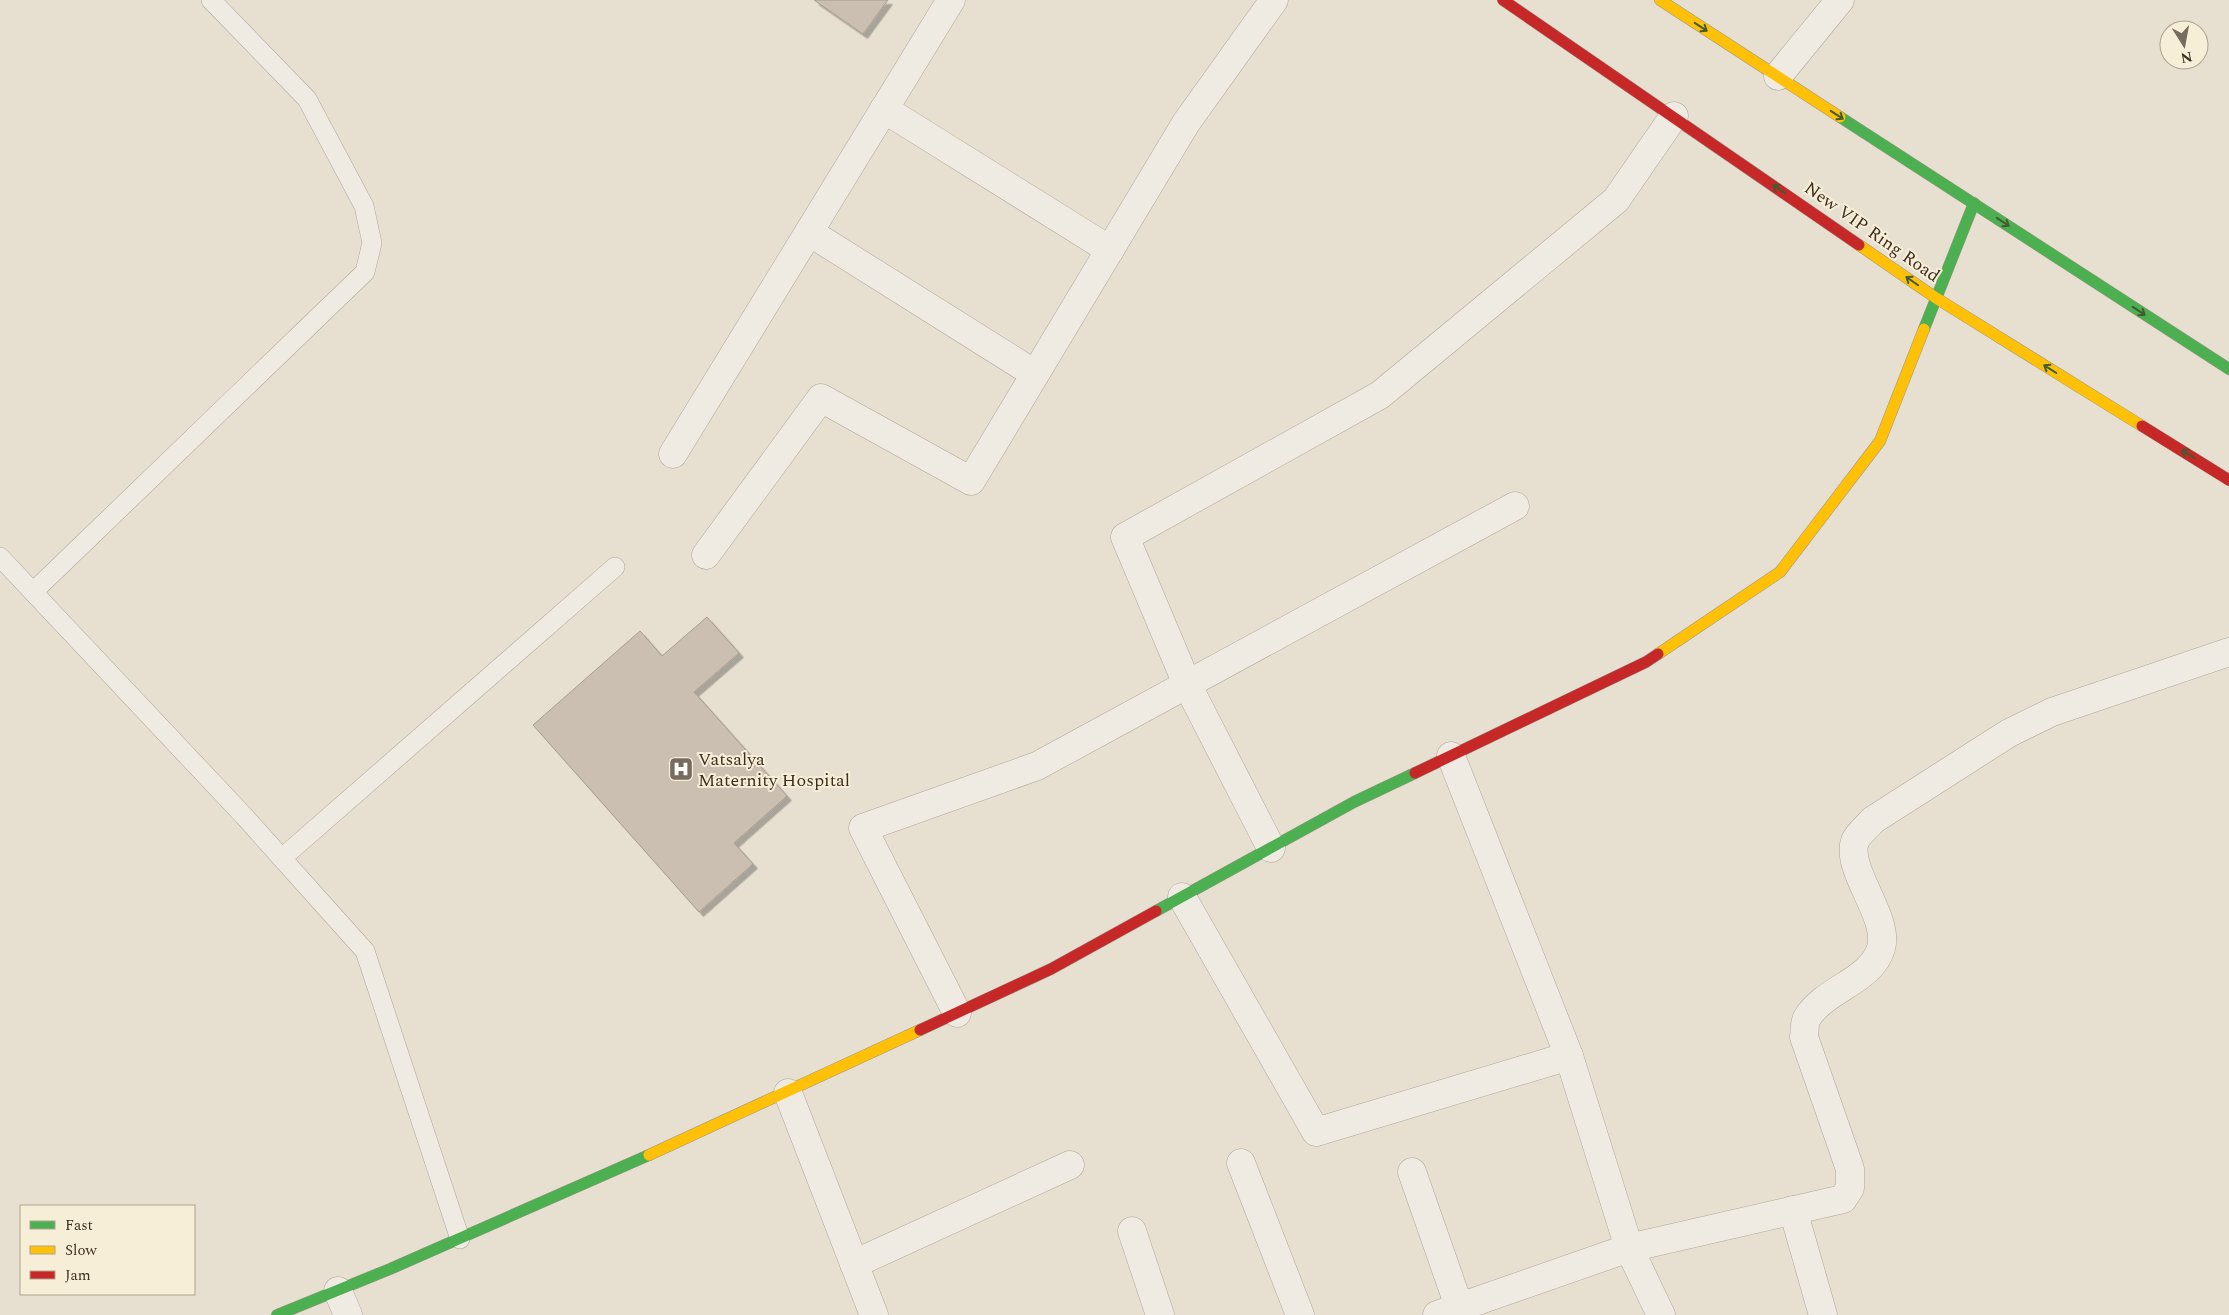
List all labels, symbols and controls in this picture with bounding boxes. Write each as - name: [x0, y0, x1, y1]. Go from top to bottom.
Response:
- north arrow: [2159, 20, 2209, 70]
- one-way arrow: [1693, 22, 1707, 32]
- text: N: [2179, 46, 2194, 69]
- one-way arrow: [1830, 110, 1844, 120]
- street label: New VIP Ring Road: [1799, 175, 1945, 289]
- one-way arrow: [1772, 184, 1786, 194]
- one-way arrow: [1995, 218, 2009, 228]
- one-way arrow: [1906, 276, 1920, 286]
- one-way arrow: [2132, 306, 2146, 316]
- one-way arrow: [2043, 363, 2057, 373]
- one-way arrow: [2181, 449, 2195, 459]
- place label: Vatsalya Maternity Hospital: [698, 746, 850, 794]
- hospital icon: Vatsalya Maternity Hospital: [668, 756, 694, 782]
- legend: [20, 1205, 195, 1295]
- text: Fast: [65, 1214, 93, 1237]
- text: Slow: [65, 1239, 97, 1262]
- text: Jam: [65, 1264, 91, 1287]

